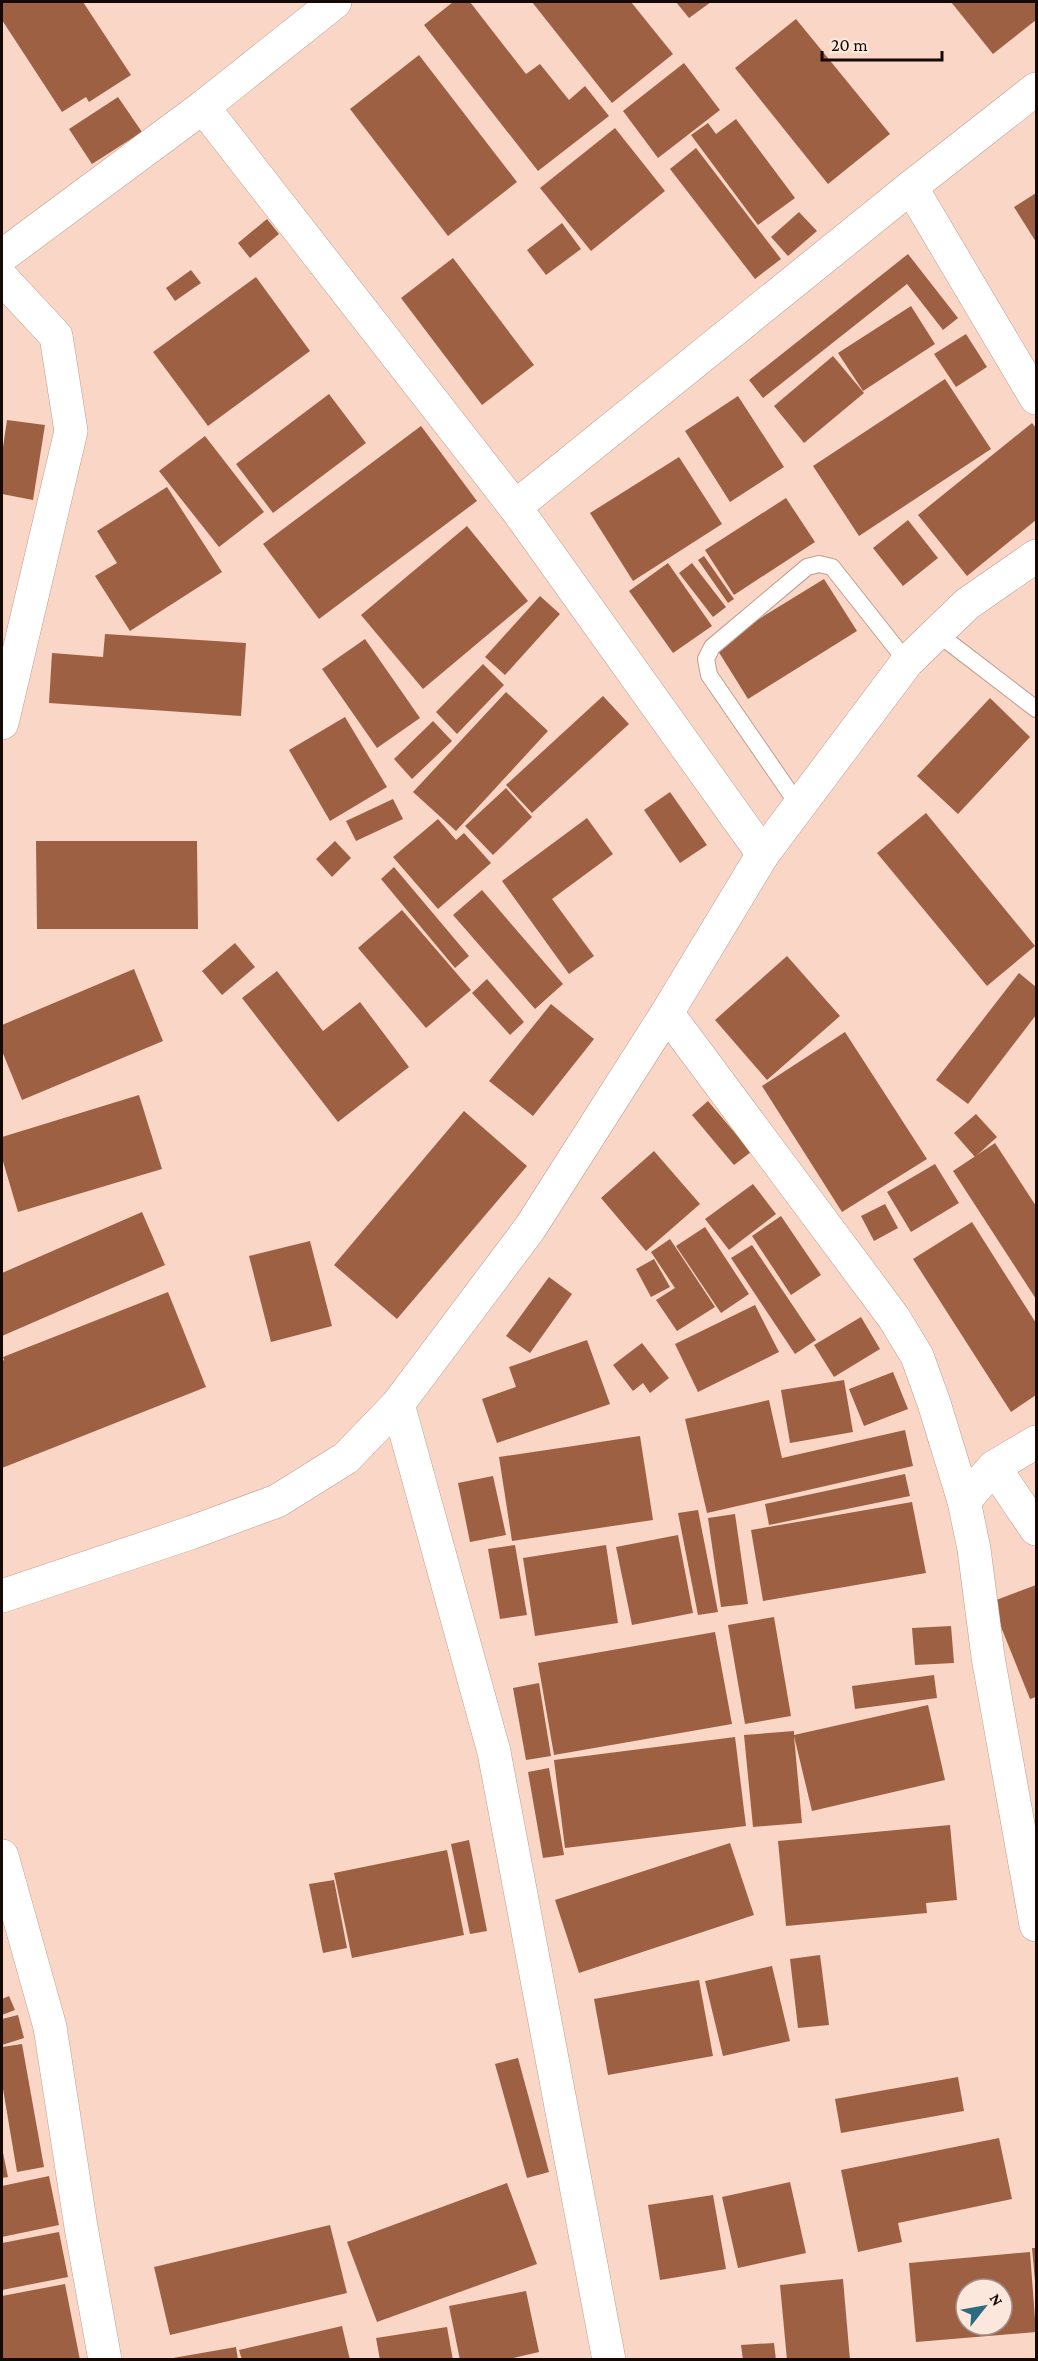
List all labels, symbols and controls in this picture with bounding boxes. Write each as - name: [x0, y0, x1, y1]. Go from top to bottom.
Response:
- scale bar: [822, 24, 942, 62]
- text: 20 m: [831, 35, 868, 55]
- north arrow: [954, 2277, 1014, 2337]
- text: N: [986, 2290, 1007, 2309]

